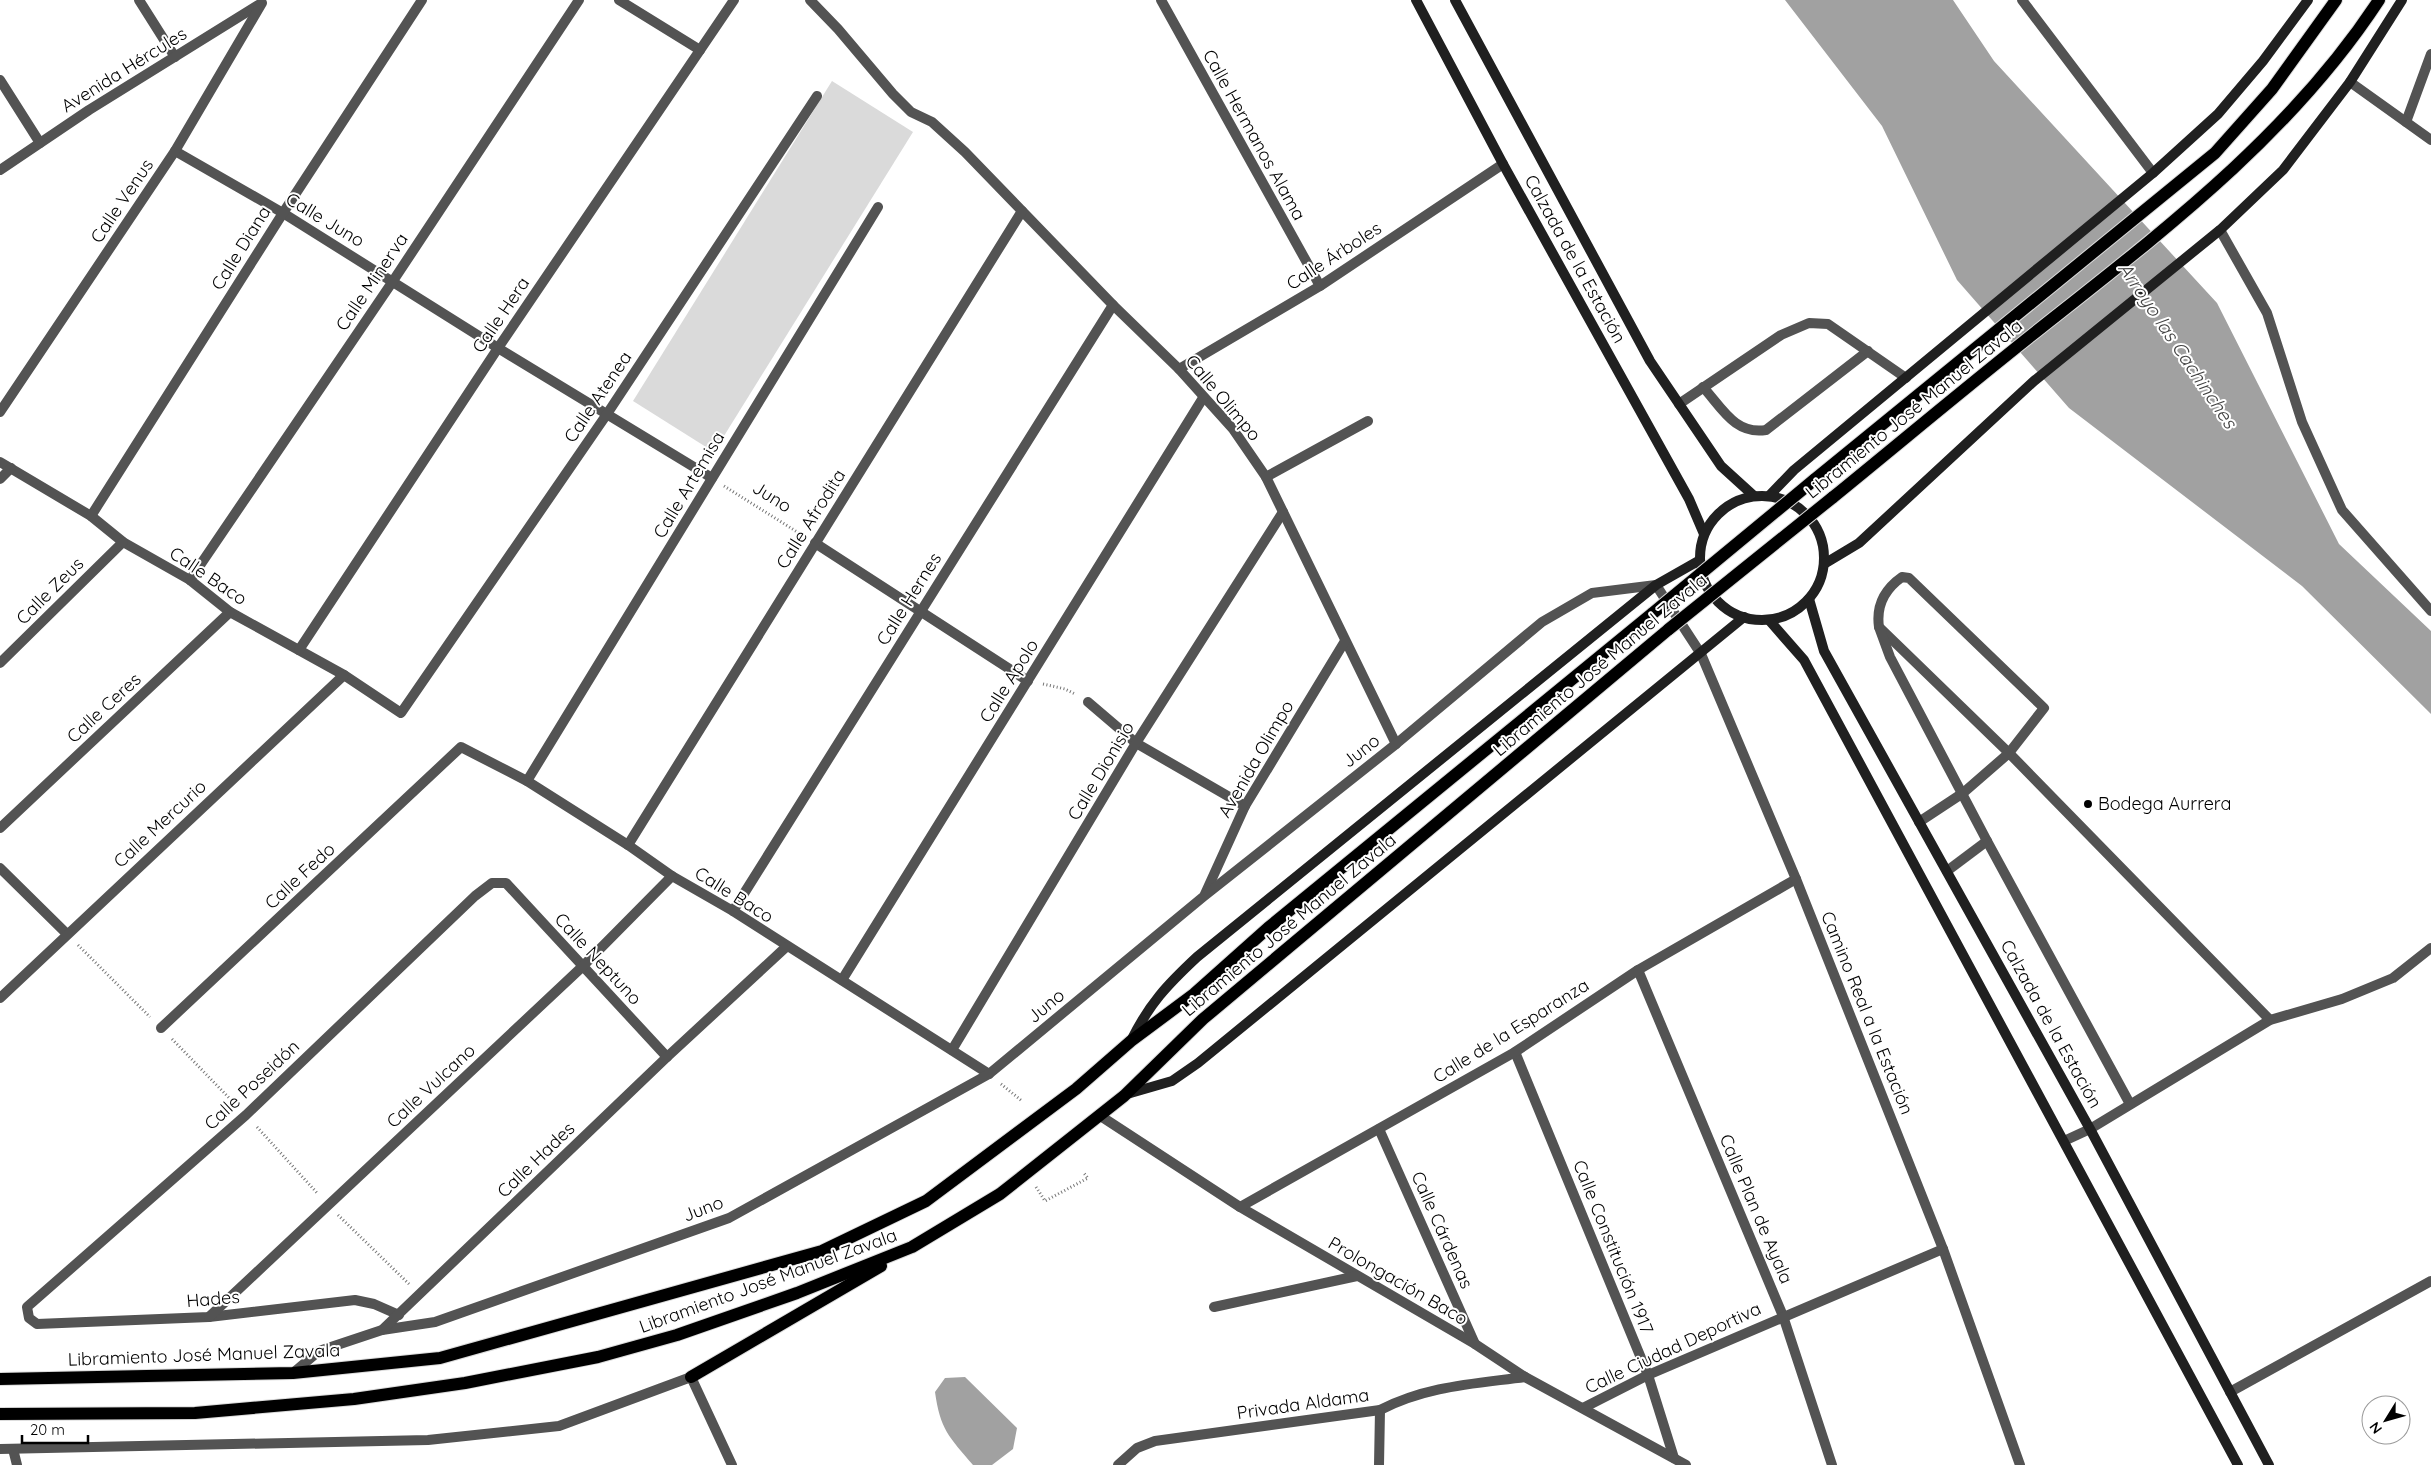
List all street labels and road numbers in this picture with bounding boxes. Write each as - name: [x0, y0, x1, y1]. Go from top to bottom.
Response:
- street label: Avenida Hércules: [57, 22, 191, 117]
- street label: Calle Hermanos Alama: [1198, 45, 1311, 224]
- street label: Calle Venus: [85, 154, 158, 247]
- street label: Calzada de la Estación: [1520, 170, 1631, 347]
- street label: Calle Juno: [282, 187, 369, 252]
- street label: Calle Diana: [206, 201, 275, 294]
- street label: Calle Árboles: [1282, 216, 1386, 295]
- street label: Calle Minerva: [330, 228, 413, 335]
- street label: Calle Hera: [467, 272, 534, 357]
- street label: Libramiento José Manuel Zavala: [1800, 314, 2027, 503]
- street label: Calle Atenea: [559, 347, 637, 447]
- street label: Calle Olimpo: [1181, 350, 1266, 446]
- street label: Calle Artemisa: [648, 427, 729, 542]
- street label: Calle Afrodita: [771, 465, 850, 573]
- street label: Juno: [748, 476, 796, 517]
- street label: Calle Baco: [165, 541, 251, 610]
- street label: Calle Hernes: [871, 548, 946, 649]
- street label: Calle Zeus: [11, 552, 88, 629]
- street label: Libramiento José Manuel Zavala: [1488, 568, 1712, 761]
- street label: Calle Apolo: [974, 635, 1043, 727]
- street label: Calle Ceres: [62, 668, 145, 748]
- street label: Avenida Olimpo: [1213, 696, 1298, 822]
- street label: Calle Dionisio: [1062, 717, 1139, 824]
- street label: Juno: [1337, 729, 1384, 773]
- street label: Calle Mercurio: [108, 775, 211, 873]
- street label: Libramiento José Manuel Zavala: [1177, 828, 1401, 1021]
- street label: Calle Fedo: [260, 837, 340, 914]
- street label: Calle Baco: [691, 861, 778, 928]
- street label: Calle Neptuno: [550, 908, 647, 1010]
- street label: Camino Real a la Estación: [1816, 908, 1919, 1118]
- street label: Calzada de la Estación: [1996, 935, 2107, 1112]
- street label: Calle de la Esparanza: [1428, 973, 1593, 1088]
- street label: Juno: [1022, 983, 1069, 1028]
- street label: Calle Poseidón: [199, 1035, 304, 1135]
- street label: Calle Vulcano: [381, 1039, 480, 1133]
- street label: Calle Hades: [492, 1117, 579, 1202]
- street label: Calle Plan de Ayala: [1715, 1131, 1798, 1287]
- street label: Calle Constitución 1917: [1568, 1156, 1659, 1337]
- street label: Calle Cárdenas: [1406, 1168, 1479, 1292]
- street label: Juno: [679, 1190, 726, 1227]
- street label: Libramiento José Manuel Zavala: [636, 1223, 900, 1338]
- street label: Prolongación Baco: [1324, 1231, 1472, 1330]
- street label: Hades: [185, 1285, 241, 1312]
- street label: Calle Ciudad Deportiva: [1581, 1297, 1764, 1398]
- street label: Libramiento José Manuel Zavala: [67, 1338, 341, 1371]
- street label: Privada Aldama: [1235, 1383, 1371, 1424]

